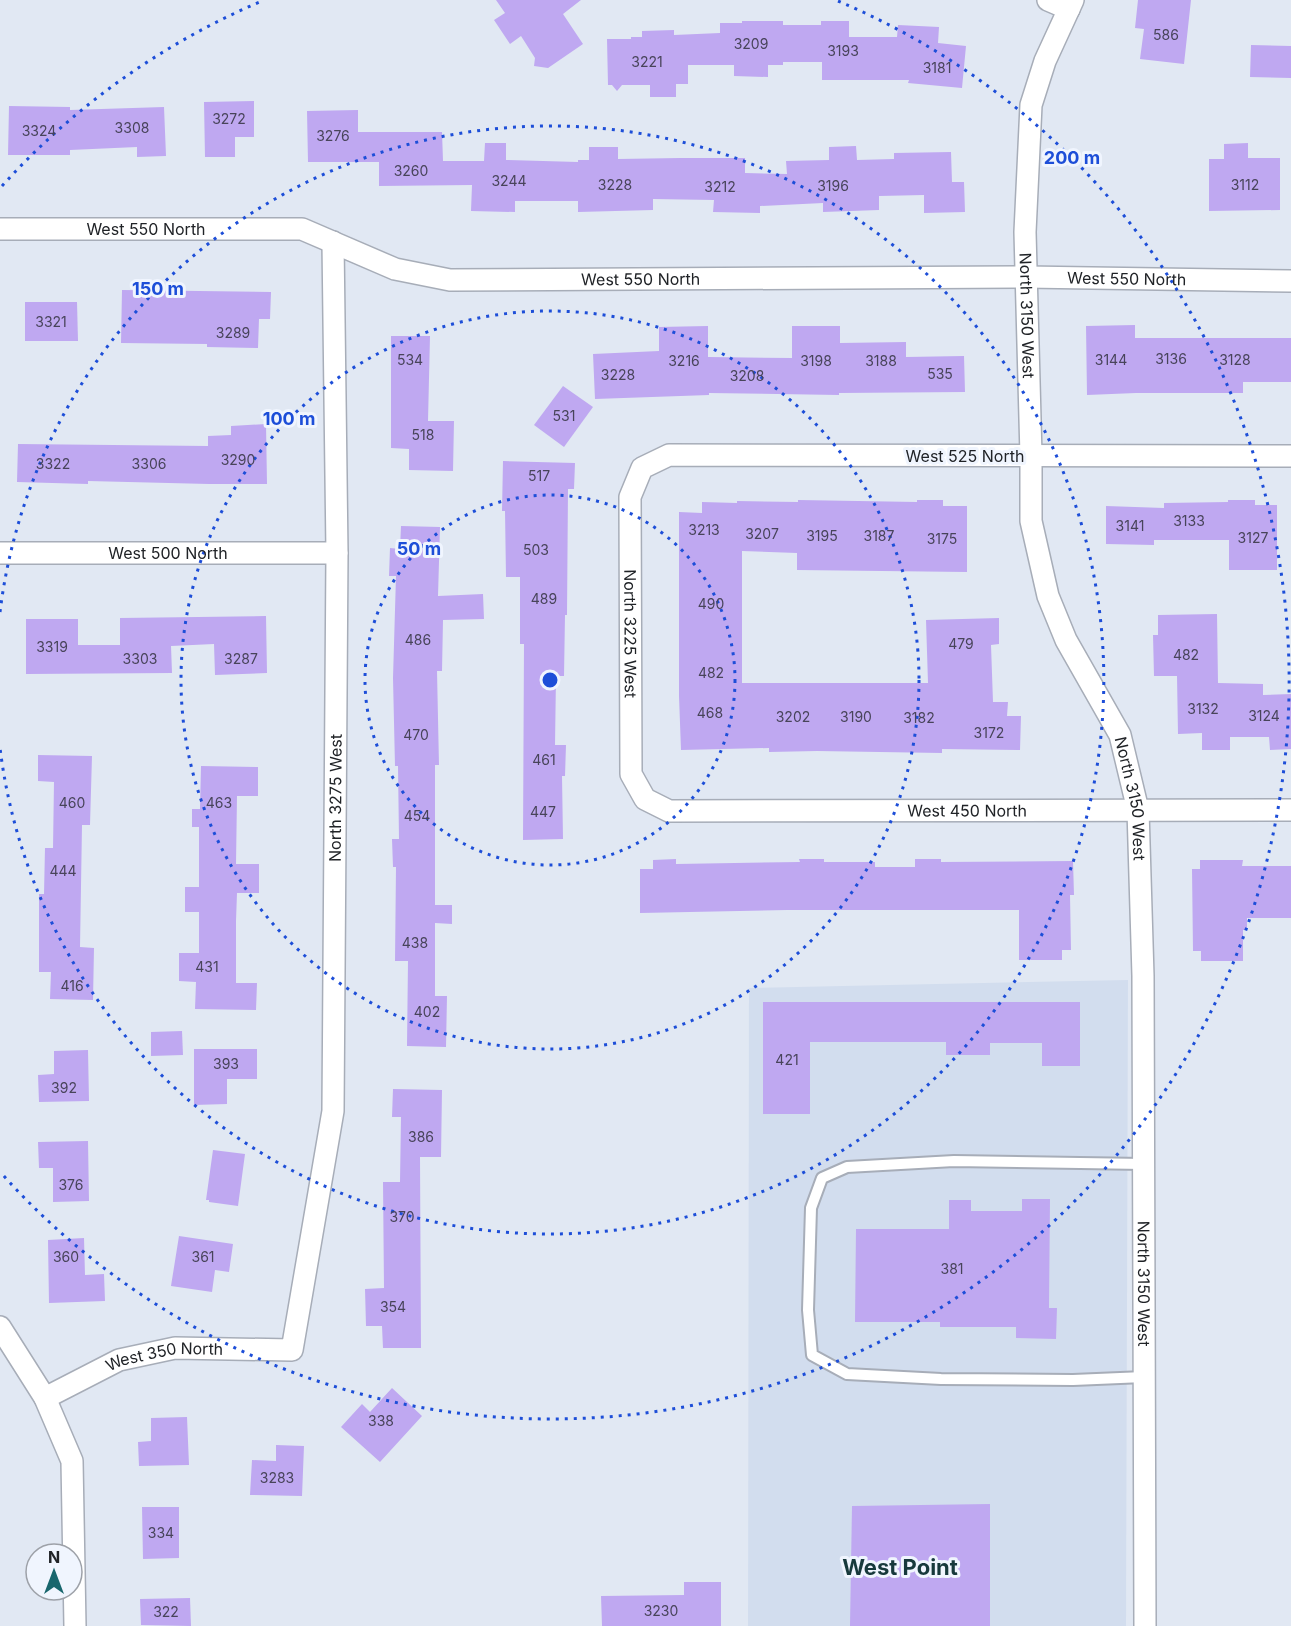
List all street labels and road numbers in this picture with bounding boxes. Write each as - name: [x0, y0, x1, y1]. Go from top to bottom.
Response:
- street label: West 550 North: [86, 219, 206, 239]
- street label: North 3150 West: [1016, 252, 1039, 379]
- street label: West 550 North: [1067, 268, 1186, 289]
- street label: West 550 North: [581, 269, 700, 289]
- street label: West 525 North: [906, 446, 1024, 466]
- street label: West 500 North: [108, 543, 228, 563]
- street label: North 3225 West: [620, 569, 641, 698]
- street label: North 3275 West: [325, 734, 346, 862]
- street label: North 3150 West: [1111, 734, 1150, 861]
- street label: West 450 North: [907, 800, 1027, 821]
- street label: North 3150 West: [1134, 1221, 1154, 1347]
- street label: West 350 North: [102, 1338, 223, 1375]

